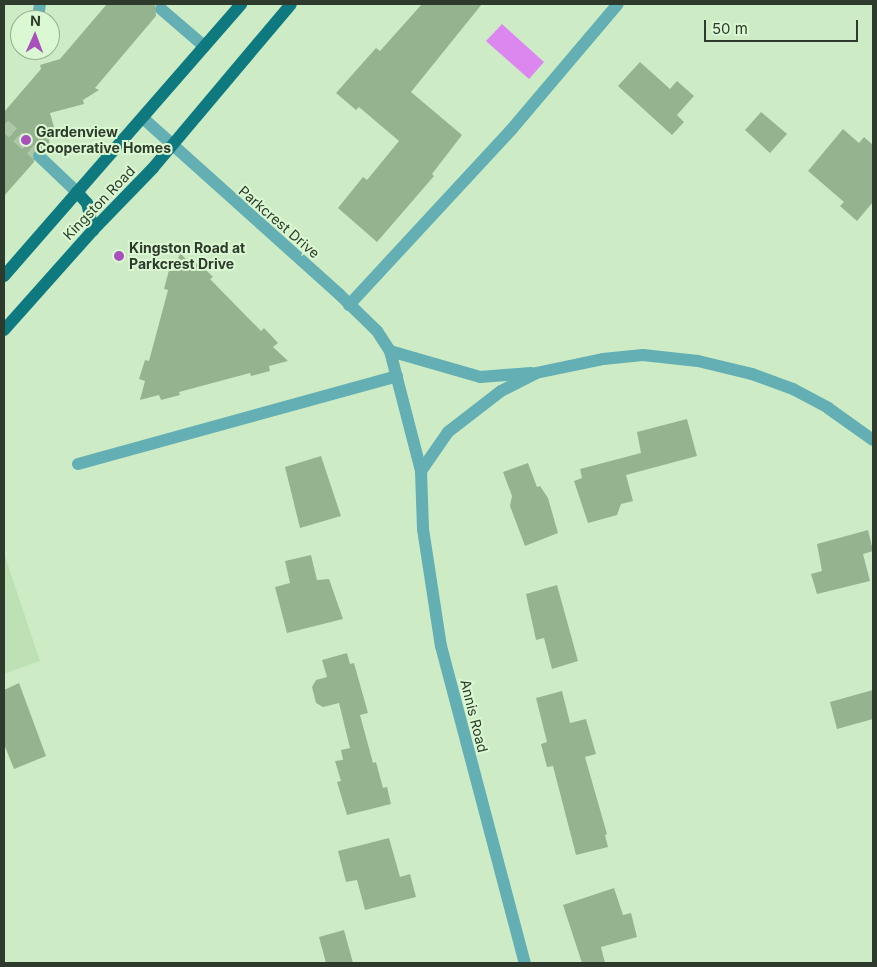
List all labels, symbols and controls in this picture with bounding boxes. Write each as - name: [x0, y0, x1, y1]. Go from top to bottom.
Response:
- north arrow: [10, 10, 60, 60]
- scale bar: [707, 10, 861, 42]
- text: N: [30, 12, 41, 29]
- text: 50 m: [712, 19, 748, 38]
- place label: Gardenview Cooperative Homes: [36, 124, 171, 156]
- marker: Gardenview Cooperative Homes: [20, 134, 32, 146]
- street label: Kingston Road: [60, 163, 138, 243]
- street label: Parkcrest Drive: [235, 182, 323, 262]
- place label: Kingston Road at Parkcrest Drive: [129, 240, 245, 272]
- marker: Kingston Road at Parkcrest Drive: [113, 250, 125, 262]
- street label: Annis Road: [457, 678, 491, 754]

